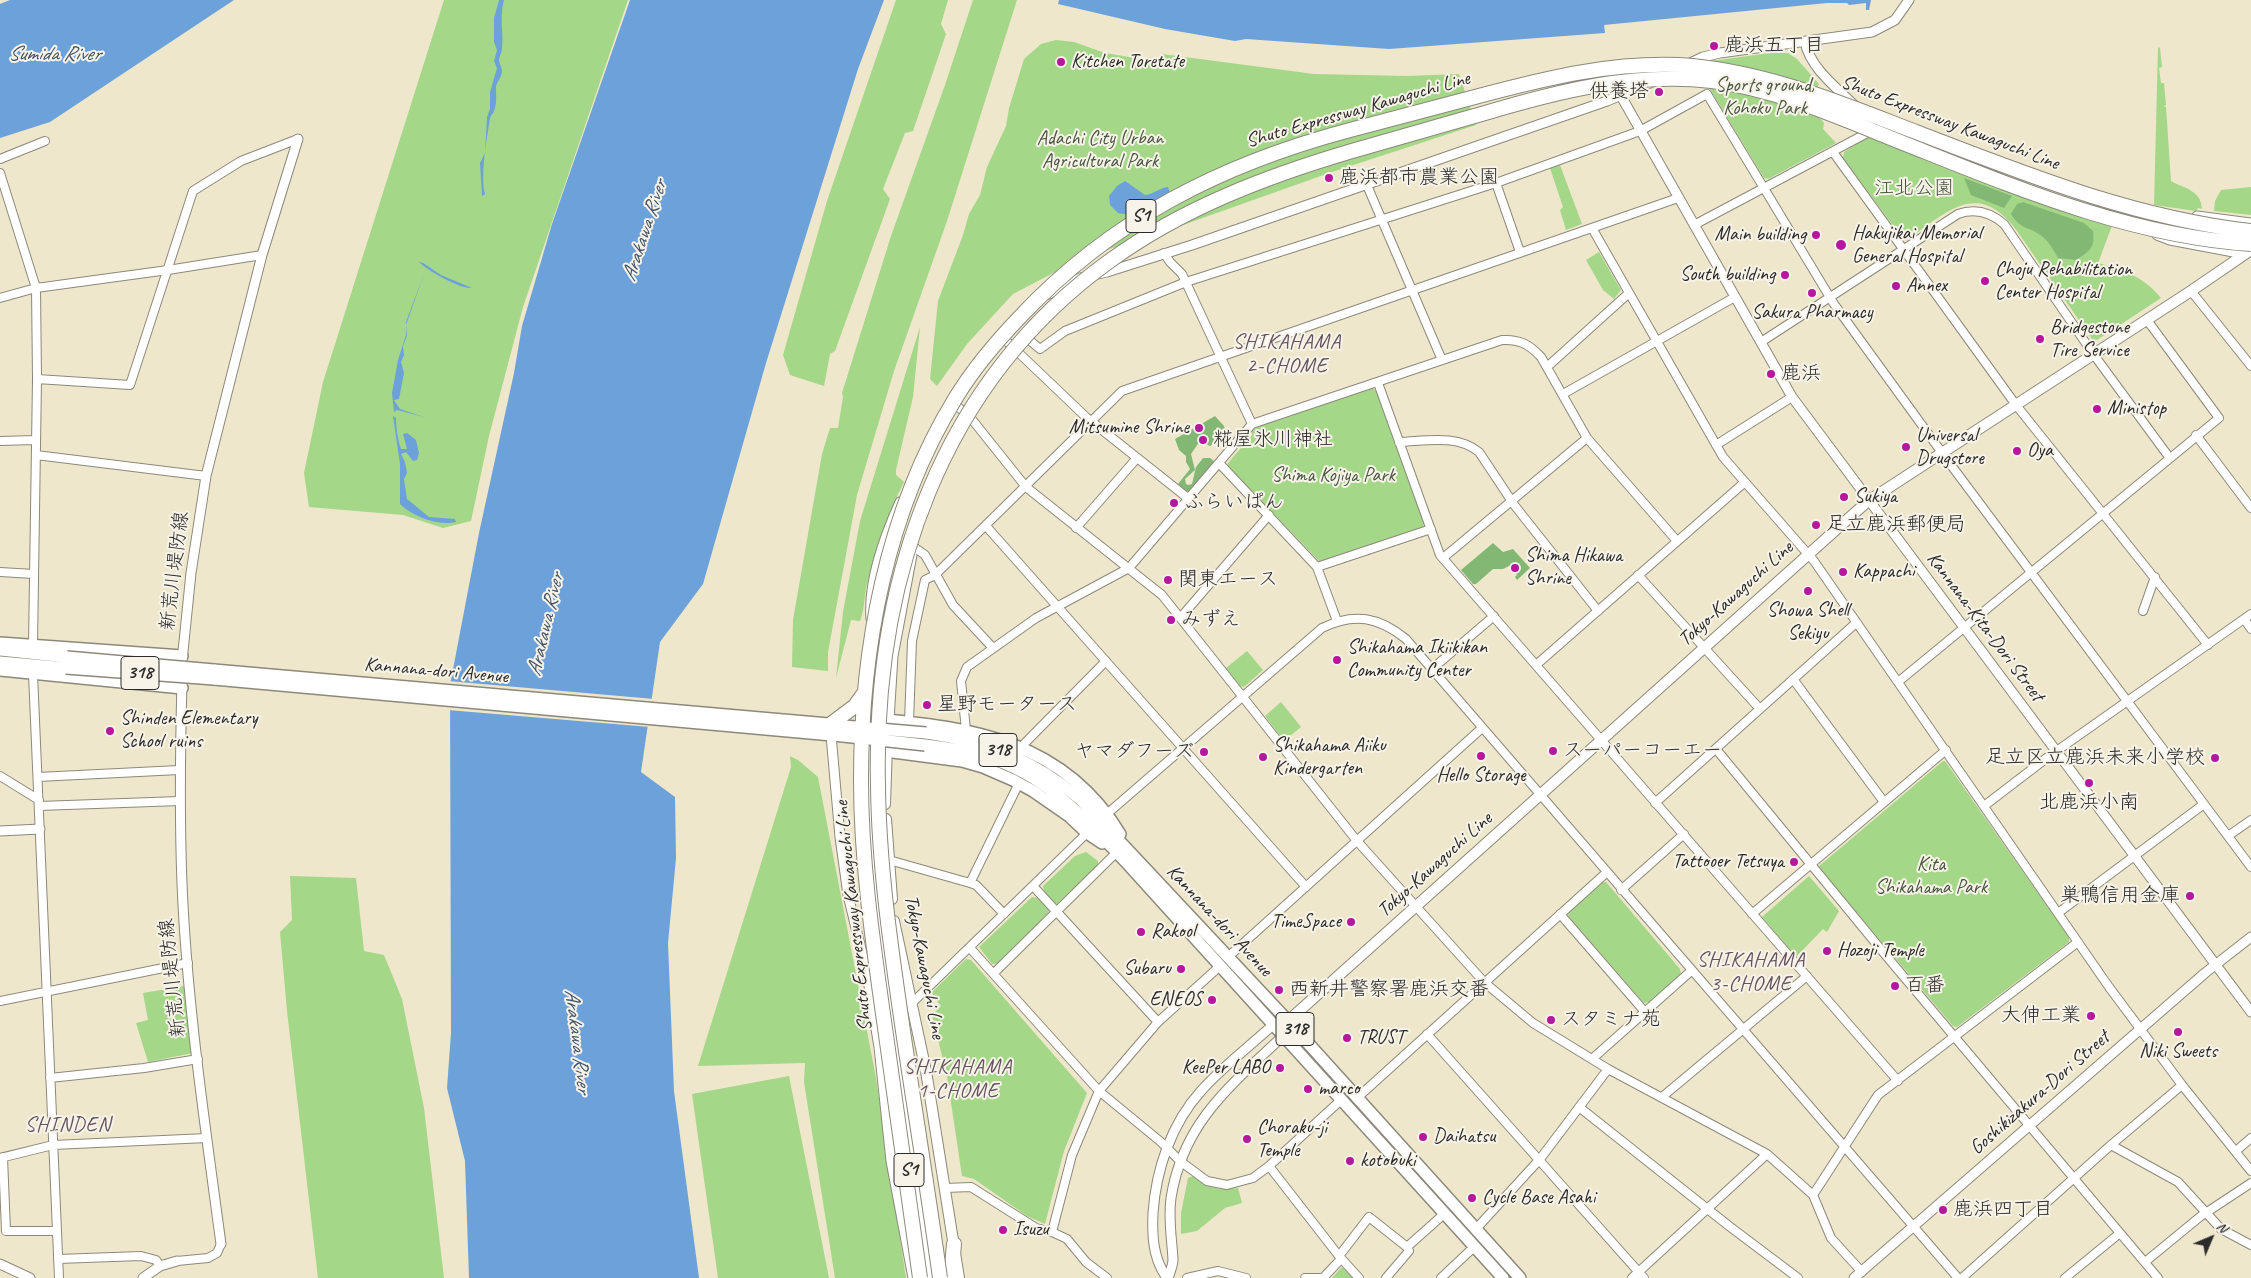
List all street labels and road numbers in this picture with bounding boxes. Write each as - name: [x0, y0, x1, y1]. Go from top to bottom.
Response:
- street label: Shuto Expressway Kawaguchi Line: [1243, 67, 1473, 153]
- street label: Shuto Expressway Kawaguchi Line: [1838, 70, 2062, 176]
- road number: S1: [1126, 200, 1156, 232]
- street label: 新荒川堤防線: [156, 510, 194, 632]
- street label: Tokyo-Kawaguchi Line: [1674, 536, 1798, 652]
- street label: Kannana-Kita-Dori Street: [1921, 548, 2049, 706]
- street label: Kannana-dori Avenue: [363, 653, 509, 689]
- road number: 318: [121, 656, 159, 690]
- road number: 318: [979, 734, 1017, 766]
- street label: Shuto Expressway Kawaguchi Line: [830, 800, 878, 1032]
- street label: Tokyo-Kawaguchi Line: [1373, 807, 1497, 923]
- street label: Kannana-dori Avenue: [1161, 860, 1277, 982]
- street label: Tokyo-Kawaguchi Line: [898, 893, 950, 1041]
- street label: 新荒川堤防線: [155, 917, 191, 1039]
- road number: 318: [1276, 1012, 1314, 1046]
- street label: Goshikizakura-Dori Street: [1965, 1026, 2115, 1160]
- road number: S1: [894, 1154, 924, 1186]

